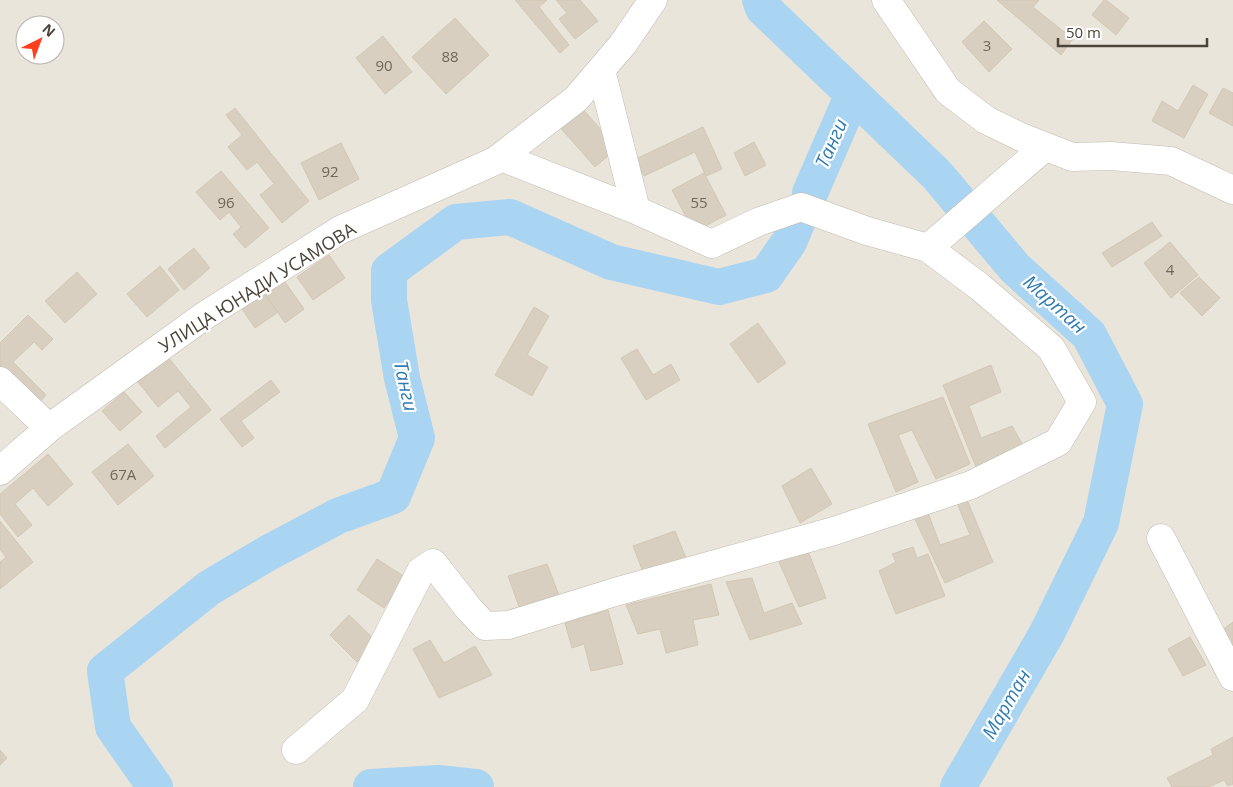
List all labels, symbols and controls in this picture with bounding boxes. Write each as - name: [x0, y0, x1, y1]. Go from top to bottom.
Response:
- north arrow: [15, 15, 65, 65]
- scale bar: [1058, 15, 1207, 47]
- text: N: [38, 19, 60, 41]
- text: 50 m: [1066, 22, 1101, 42]
- house number: 3: [983, 35, 991, 55]
- house number: 88: [441, 46, 459, 66]
- house number: 90: [375, 55, 393, 75]
- water label: Танги: [809, 114, 853, 172]
- house number: 92: [321, 161, 339, 181]
- house number: 96: [217, 192, 235, 212]
- house number: 55: [690, 192, 708, 212]
- street label: УЛИЦА ЮНАДИ УСАМОВА: [154, 216, 361, 358]
- house number: 4: [1166, 259, 1175, 279]
- water label: Мартан: [1018, 269, 1092, 339]
- water label: Танги: [388, 358, 424, 414]
- house number: 67А: [110, 464, 137, 484]
- water label: Мартан: [976, 664, 1036, 744]

